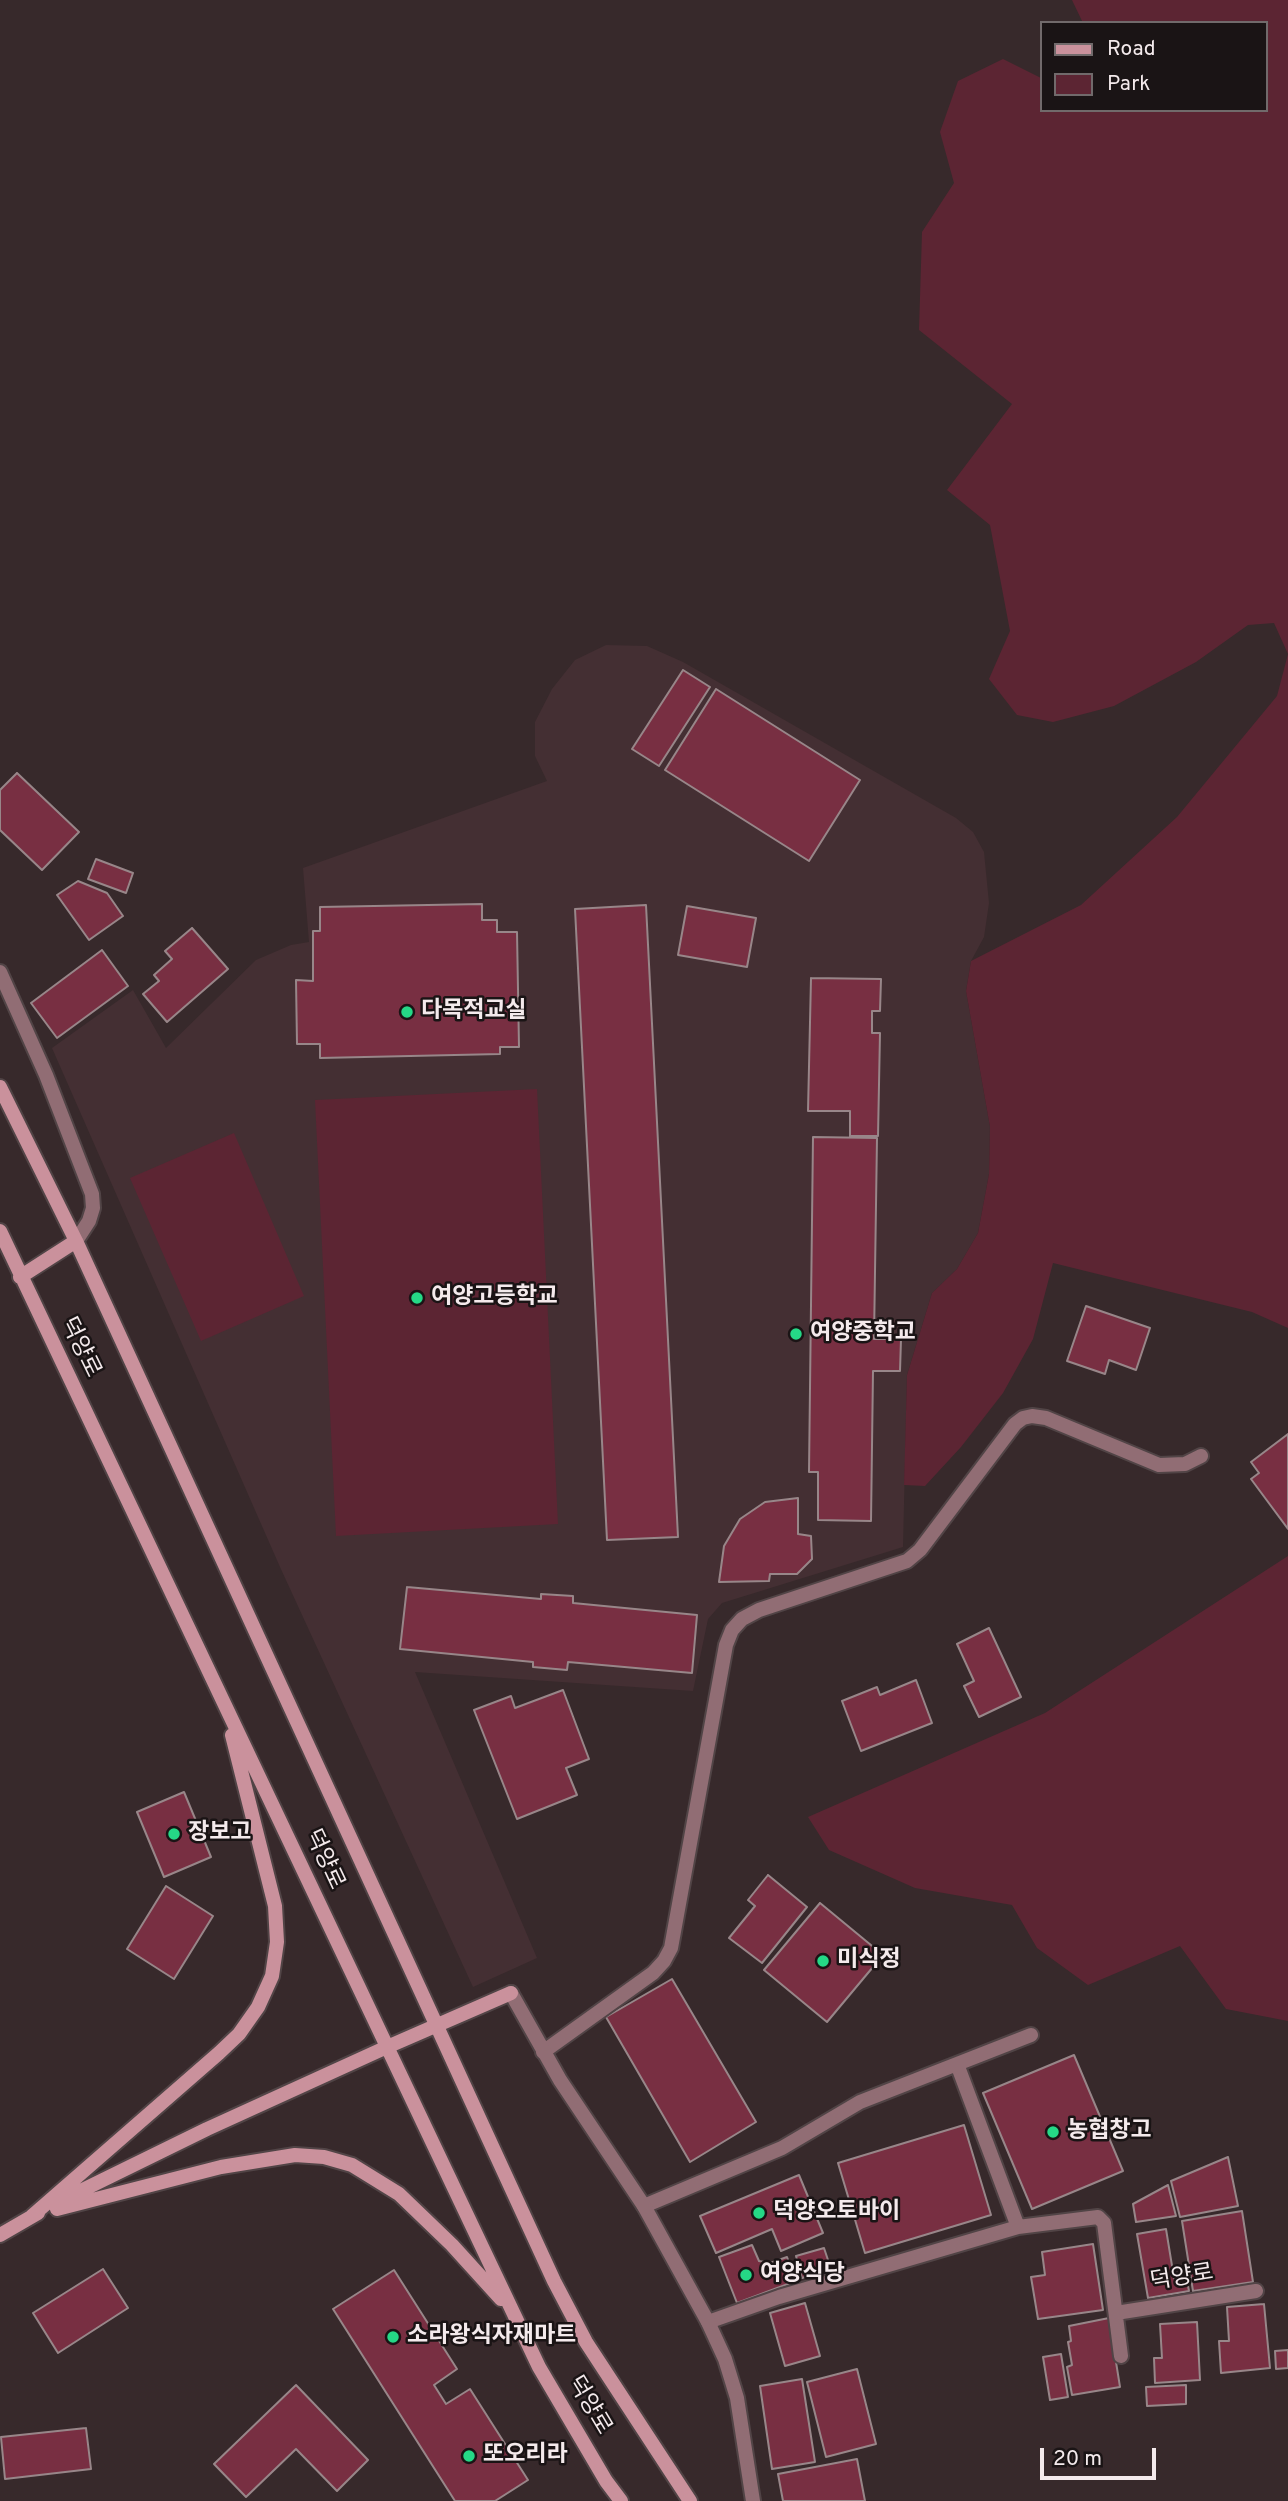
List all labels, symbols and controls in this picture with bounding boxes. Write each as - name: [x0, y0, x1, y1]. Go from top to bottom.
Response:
- legend: [1040, 21, 1267, 112]
- text: Road: [1107, 36, 1156, 63]
- text: Park: [1107, 71, 1150, 98]
- place label: 다목적교실: [421, 998, 527, 1026]
- marker: 다목적교실: [399, 1004, 415, 1020]
- place label: 여양고등학교: [431, 1284, 558, 1312]
- marker: 여양고등학교: [409, 1290, 425, 1306]
- street label: 덕양로: [53, 1313, 105, 1383]
- place label: 여양중학교: [810, 1320, 916, 1348]
- marker: 여양중학교: [788, 1326, 804, 1342]
- place label: 장보고: [188, 1820, 251, 1848]
- street label: 덕양로: [297, 1825, 349, 1895]
- marker: 장보고: [166, 1826, 182, 1842]
- place label: 미식정: [837, 1947, 900, 1975]
- marker: 미식정: [815, 1953, 831, 1969]
- place label: 농협창고: [1067, 2118, 1152, 2146]
- marker: 농협창고: [1045, 2124, 1061, 2140]
- place label: 덕양오토바이: [773, 2199, 900, 2227]
- marker: 덕양오토바이: [751, 2205, 767, 2221]
- street label: 덕양로: [1148, 2260, 1216, 2298]
- place label: 여양식당: [760, 2261, 845, 2289]
- marker: 여양식당: [738, 2267, 754, 2283]
- place label: 소라왕식자재마트: [407, 2323, 576, 2351]
- marker: 소라왕식자재마트: [385, 2329, 401, 2345]
- street label: 덕양로: [560, 2372, 616, 2440]
- scale bar: [1043, 2434, 1158, 2478]
- place label: 또오리라: [483, 2442, 568, 2470]
- text: 20 m: [1053, 2446, 1102, 2473]
- marker: 또오리라: [461, 2448, 477, 2464]

